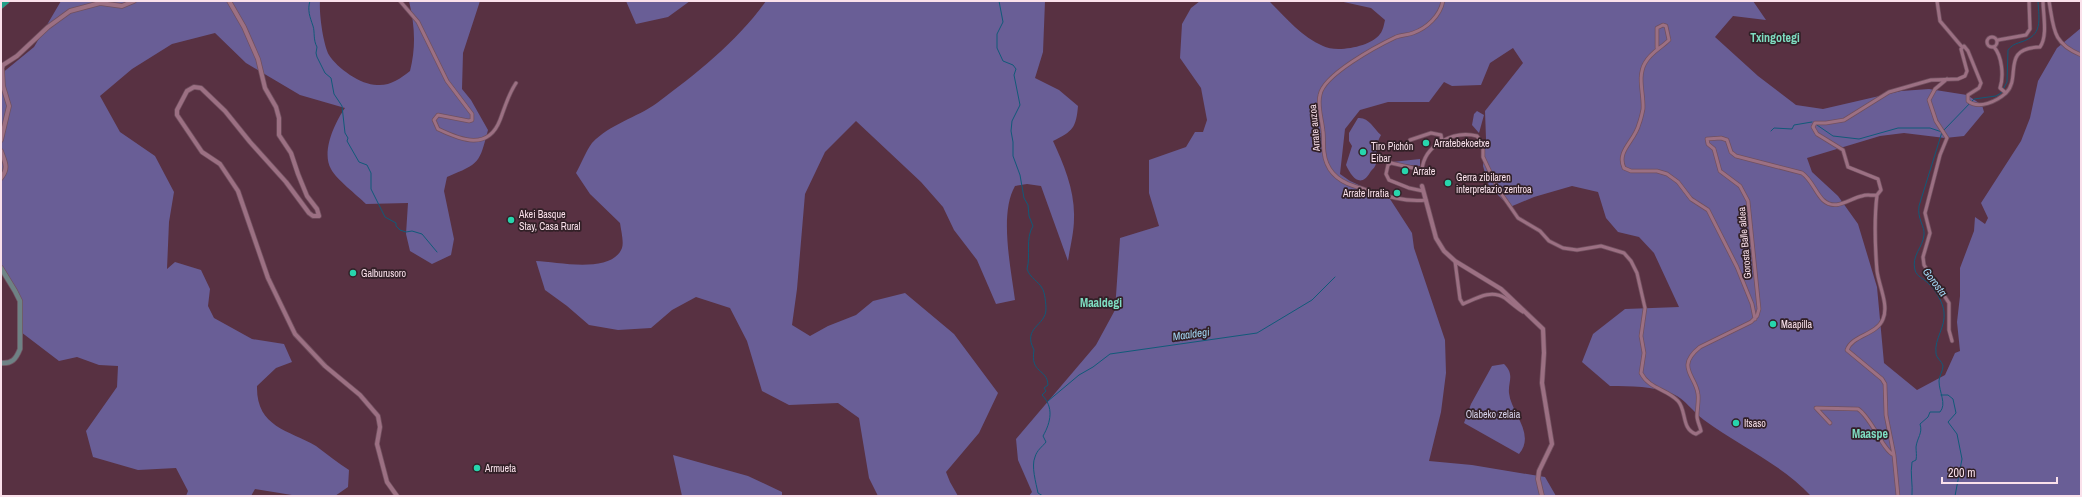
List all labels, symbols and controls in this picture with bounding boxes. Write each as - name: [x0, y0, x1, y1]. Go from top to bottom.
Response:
- district label: Txingotegi: [1750, 30, 1800, 46]
- street label: Arrate auzoa: [1306, 104, 1323, 153]
- place label: Arratebekoetxe: [1433, 137, 1490, 150]
- marker: Arratebekoetxe: [1421, 138, 1431, 148]
- place label: Tiro Pichón Eibar: [1371, 140, 1413, 165]
- marker: Tiro Pichón Eibar: [1358, 147, 1368, 157]
- place label: Arrate: [1412, 165, 1436, 178]
- marker: Arrate: [1400, 166, 1410, 176]
- place label: Gerra zibilaren interpretazio zentroa: [1456, 171, 1532, 196]
- marker: Gerra zibilaren interpretazio zentroa: [1443, 178, 1453, 188]
- place label: Arrate Irratia: [1342, 187, 1389, 200]
- marker: Arrate Irratia: [1392, 188, 1402, 198]
- street label: Gorosta Balle aldea: [1735, 206, 1754, 279]
- place label: Akei Basque Stay, Casa Rural: [518, 208, 581, 233]
- marker: Akei Basque Stay, Casa Rural: [506, 215, 516, 225]
- water label: Gorosta: [1920, 265, 1950, 299]
- place label: Galburusoro: [361, 267, 407, 280]
- marker: Galburusoro: [348, 268, 358, 278]
- district label: Maaldegi: [1080, 295, 1122, 311]
- place label: Maapilla: [1781, 318, 1812, 331]
- marker: Maapilla: [1768, 319, 1778, 329]
- water label: Maaldegi: [1172, 324, 1211, 344]
- park label: Olabeko zelaia: [1466, 408, 1521, 421]
- place label: Itsaso: [1744, 417, 1766, 430]
- marker: Itsaso: [1731, 418, 1741, 428]
- district label: Maaspe: [1852, 426, 1889, 442]
- scale bar: [1942, 459, 2057, 485]
- place label: Armueta: [484, 462, 516, 475]
- marker: Armueta: [472, 463, 482, 473]
- text: 200 m: [1948, 465, 1975, 481]

